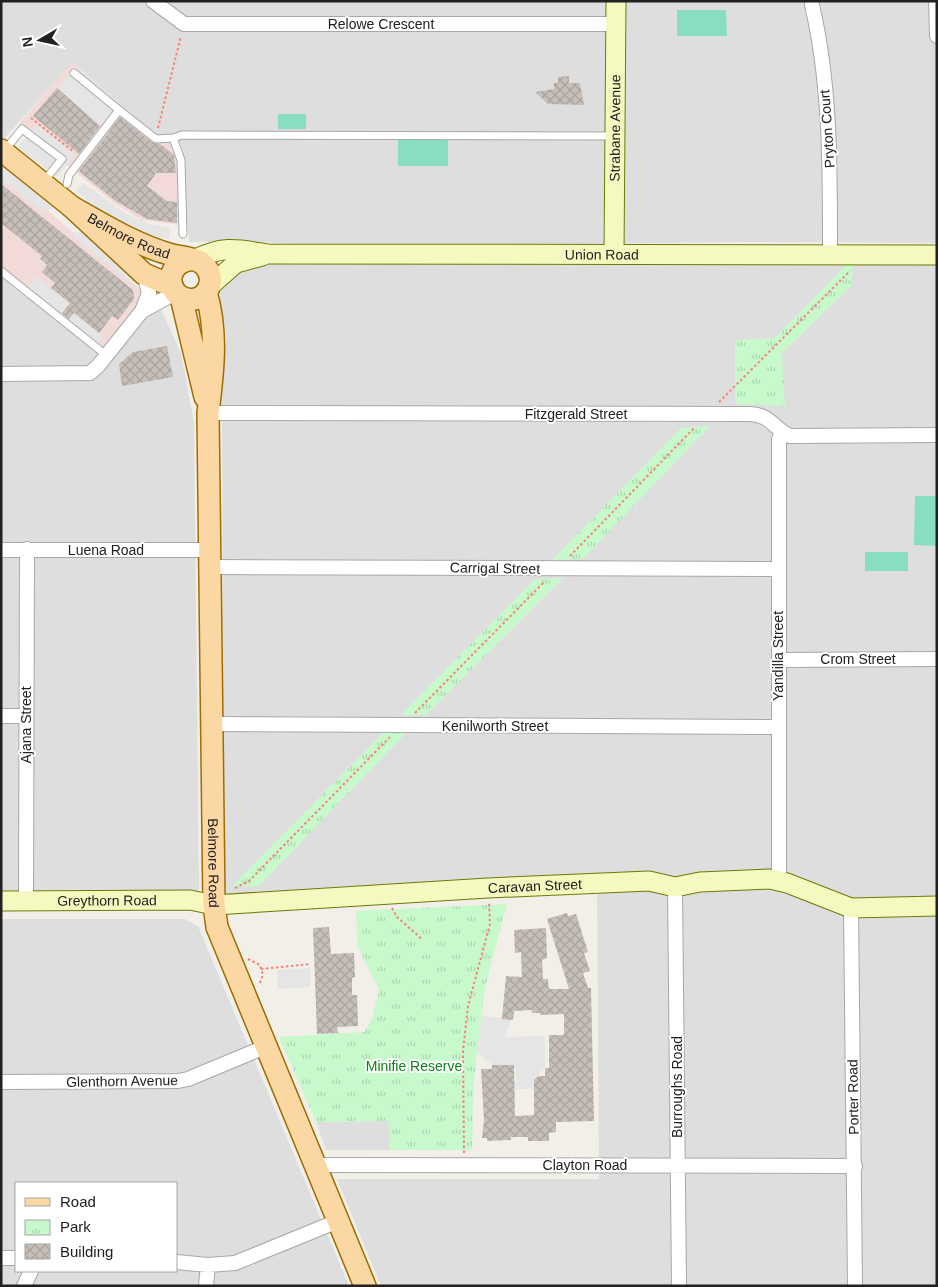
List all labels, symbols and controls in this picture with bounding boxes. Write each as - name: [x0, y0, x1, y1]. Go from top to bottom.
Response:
- north arrow: [15, 15, 65, 65]
- street label: Relowe Crescent: [328, 16, 434, 32]
- text: N: [18, 36, 36, 48]
- street label: Strabane Avenue: [607, 74, 623, 182]
- street label: Pryton Court: [816, 89, 838, 169]
- street label: Belmore Road: [85, 210, 172, 262]
- street label: Union Road: [565, 246, 639, 263]
- street label: Fitzgerald Street: [525, 406, 627, 422]
- street label: Luena Road: [68, 542, 144, 558]
- street label: Carrigal Street: [450, 559, 540, 577]
- street label: Yandilla Street: [770, 611, 786, 701]
- street label: Crom Street: [820, 651, 896, 667]
- street label: Ajana Street: [18, 686, 34, 764]
- street label: Kenilworth Street: [442, 718, 548, 734]
- street label: Belmore Road: [205, 818, 222, 908]
- street label: Caravan Street: [487, 876, 582, 896]
- street label: Greythorn Road: [57, 892, 157, 909]
- street label: Burroughs Road: [669, 1036, 685, 1138]
- park label: Minifie Reserve: [366, 1058, 462, 1074]
- street label: Porter Road: [844, 1059, 862, 1135]
- street label: Glenthorn Avenue: [66, 1072, 178, 1090]
- street label: Clayton Road: [543, 1157, 627, 1173]
- legend: [15, 1182, 178, 1272]
- text: Road: [60, 1193, 96, 1210]
- text: Park: [60, 1218, 91, 1235]
- text: Building: [60, 1243, 113, 1260]

